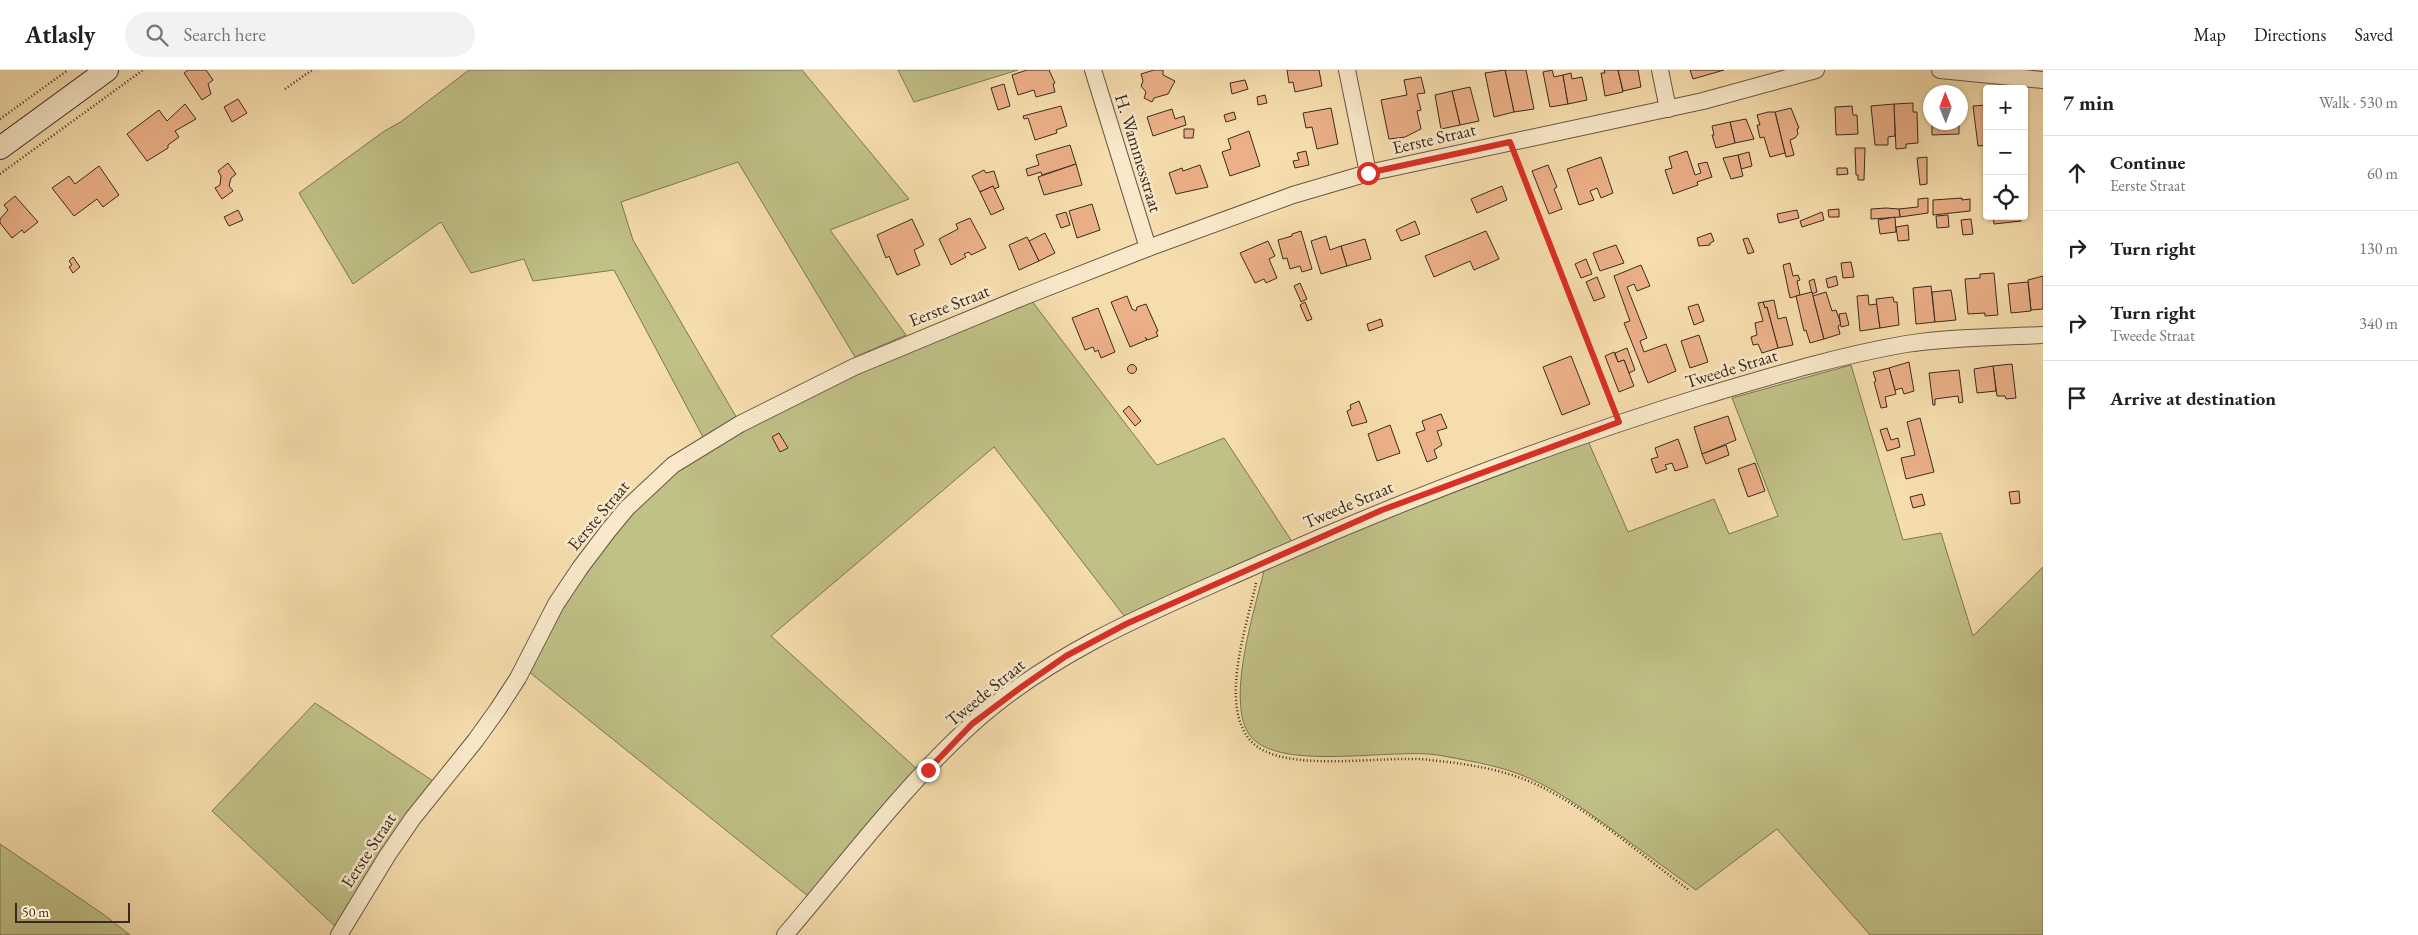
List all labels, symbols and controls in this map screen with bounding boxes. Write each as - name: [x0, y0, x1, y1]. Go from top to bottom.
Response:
- search box: [125, 12, 475, 57]
- text: Atlasly: [25, 19, 95, 50]
- icon: search: [143, 21, 171, 49]
- text: Search here: [183, 22, 266, 47]
- text: Map: [2194, 23, 2226, 46]
- text: Directions: [2254, 23, 2326, 46]
- text: Saved: [2354, 23, 2393, 46]
- north arrow: [1923, 85, 1968, 130]
- map controls: [1983, 85, 2028, 220]
- button: +: [1983, 85, 2028, 130]
- text: 7 min: [2063, 89, 2114, 116]
- street label: H. Wammesstraat: [1110, 91, 1168, 215]
- text: Walk · 530 m: [2319, 92, 2398, 113]
- street label: Eerste Straat: [1390, 117, 1478, 159]
- button: −: [1983, 130, 2028, 175]
- text: Continue: [2110, 150, 2185, 175]
- icon: ahead: [2063, 159, 2091, 187]
- route start: [1357, 162, 1380, 185]
- text: 60 m: [2367, 163, 2398, 184]
- button: locate: [1983, 175, 2028, 220]
- text: Eerste Straat: [2110, 175, 2185, 196]
- icon: right: [2063, 234, 2091, 262]
- text: Turn right: [2110, 236, 2196, 261]
- text: 130 m: [2359, 238, 2398, 259]
- street label: Eerste Straat: [905, 278, 993, 332]
- text: Turn right: [2110, 300, 2196, 325]
- icon: right: [2063, 309, 2091, 337]
- text: 340 m: [2359, 313, 2398, 334]
- text: Tweede Straat: [2110, 325, 2195, 346]
- street label: Tweede Straat: [1682, 343, 1780, 393]
- icon: arrive: [2063, 384, 2091, 412]
- text: Arrive at destination: [2110, 386, 2276, 411]
- street label: Eerste Straat: [562, 475, 634, 555]
- street label: Tweede Straat: [1300, 475, 1397, 533]
- street label: Tweede Straat: [941, 653, 1030, 731]
- route end: [917, 759, 940, 782]
- street label: Eerste Straat: [335, 808, 401, 892]
- scale bar: [15, 900, 130, 923]
- text: 50 m: [22, 903, 49, 921]

